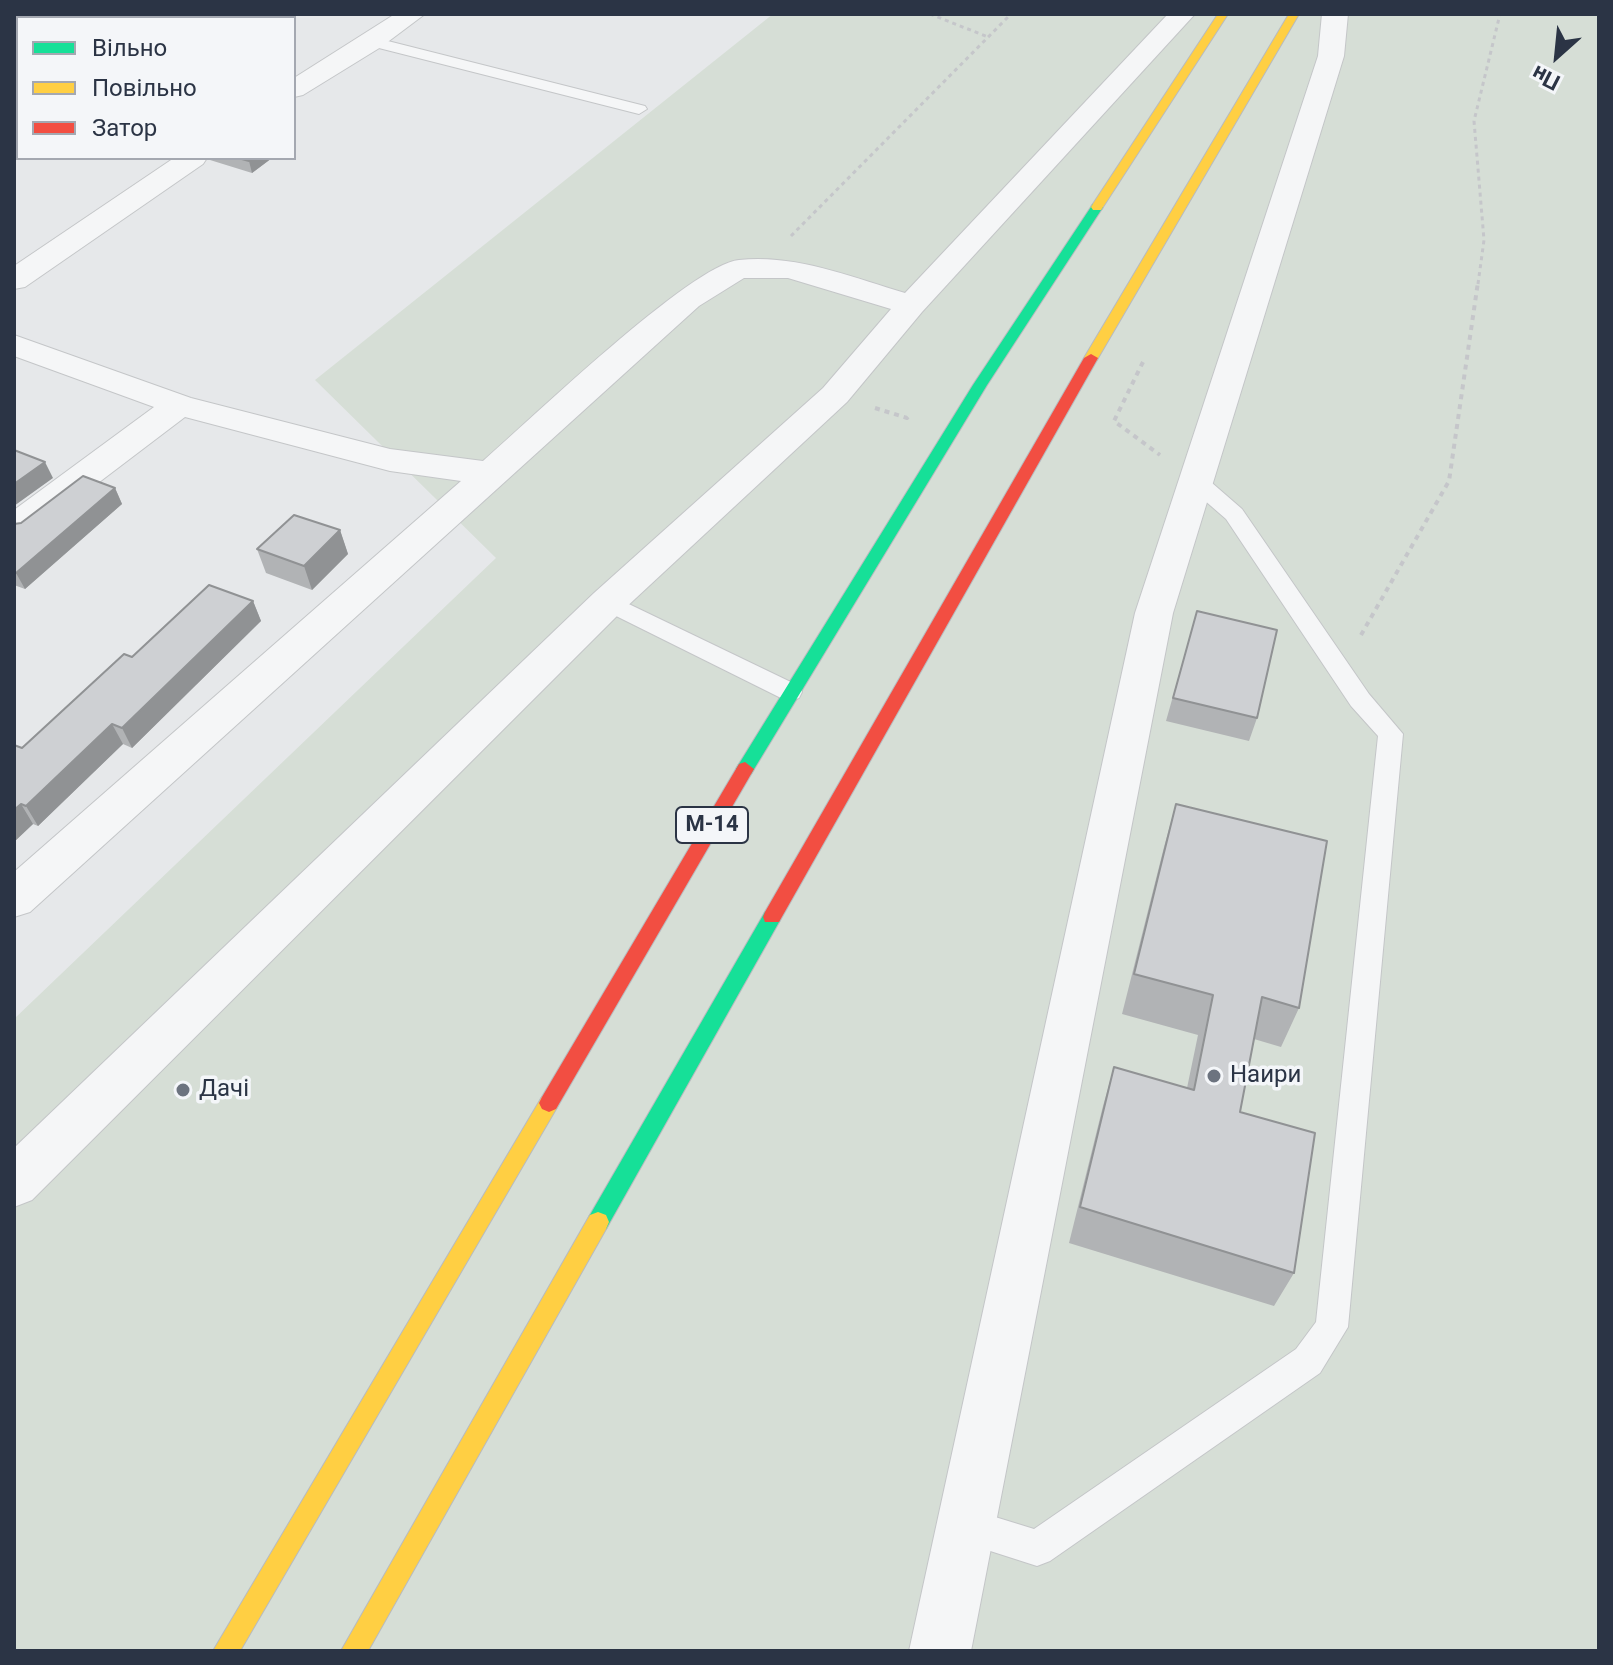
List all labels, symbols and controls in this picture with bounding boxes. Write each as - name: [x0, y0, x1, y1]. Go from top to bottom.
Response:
- legend: [16, 16, 296, 160]
- north arrow: [1517, 16, 1597, 96]
- text: Вільно: [92, 34, 167, 62]
- text: Пн: [1528, 60, 1564, 95]
- text: Повільно: [92, 74, 197, 102]
- text: Затор: [92, 114, 157, 142]
- road number: М-14: [676, 807, 748, 843]
- place label: Наири: [1230, 1062, 1301, 1090]
- marker: Наири: [1205, 1067, 1223, 1085]
- place label: Дачі: [199, 1076, 249, 1104]
- marker: Дачі: [174, 1081, 192, 1099]

